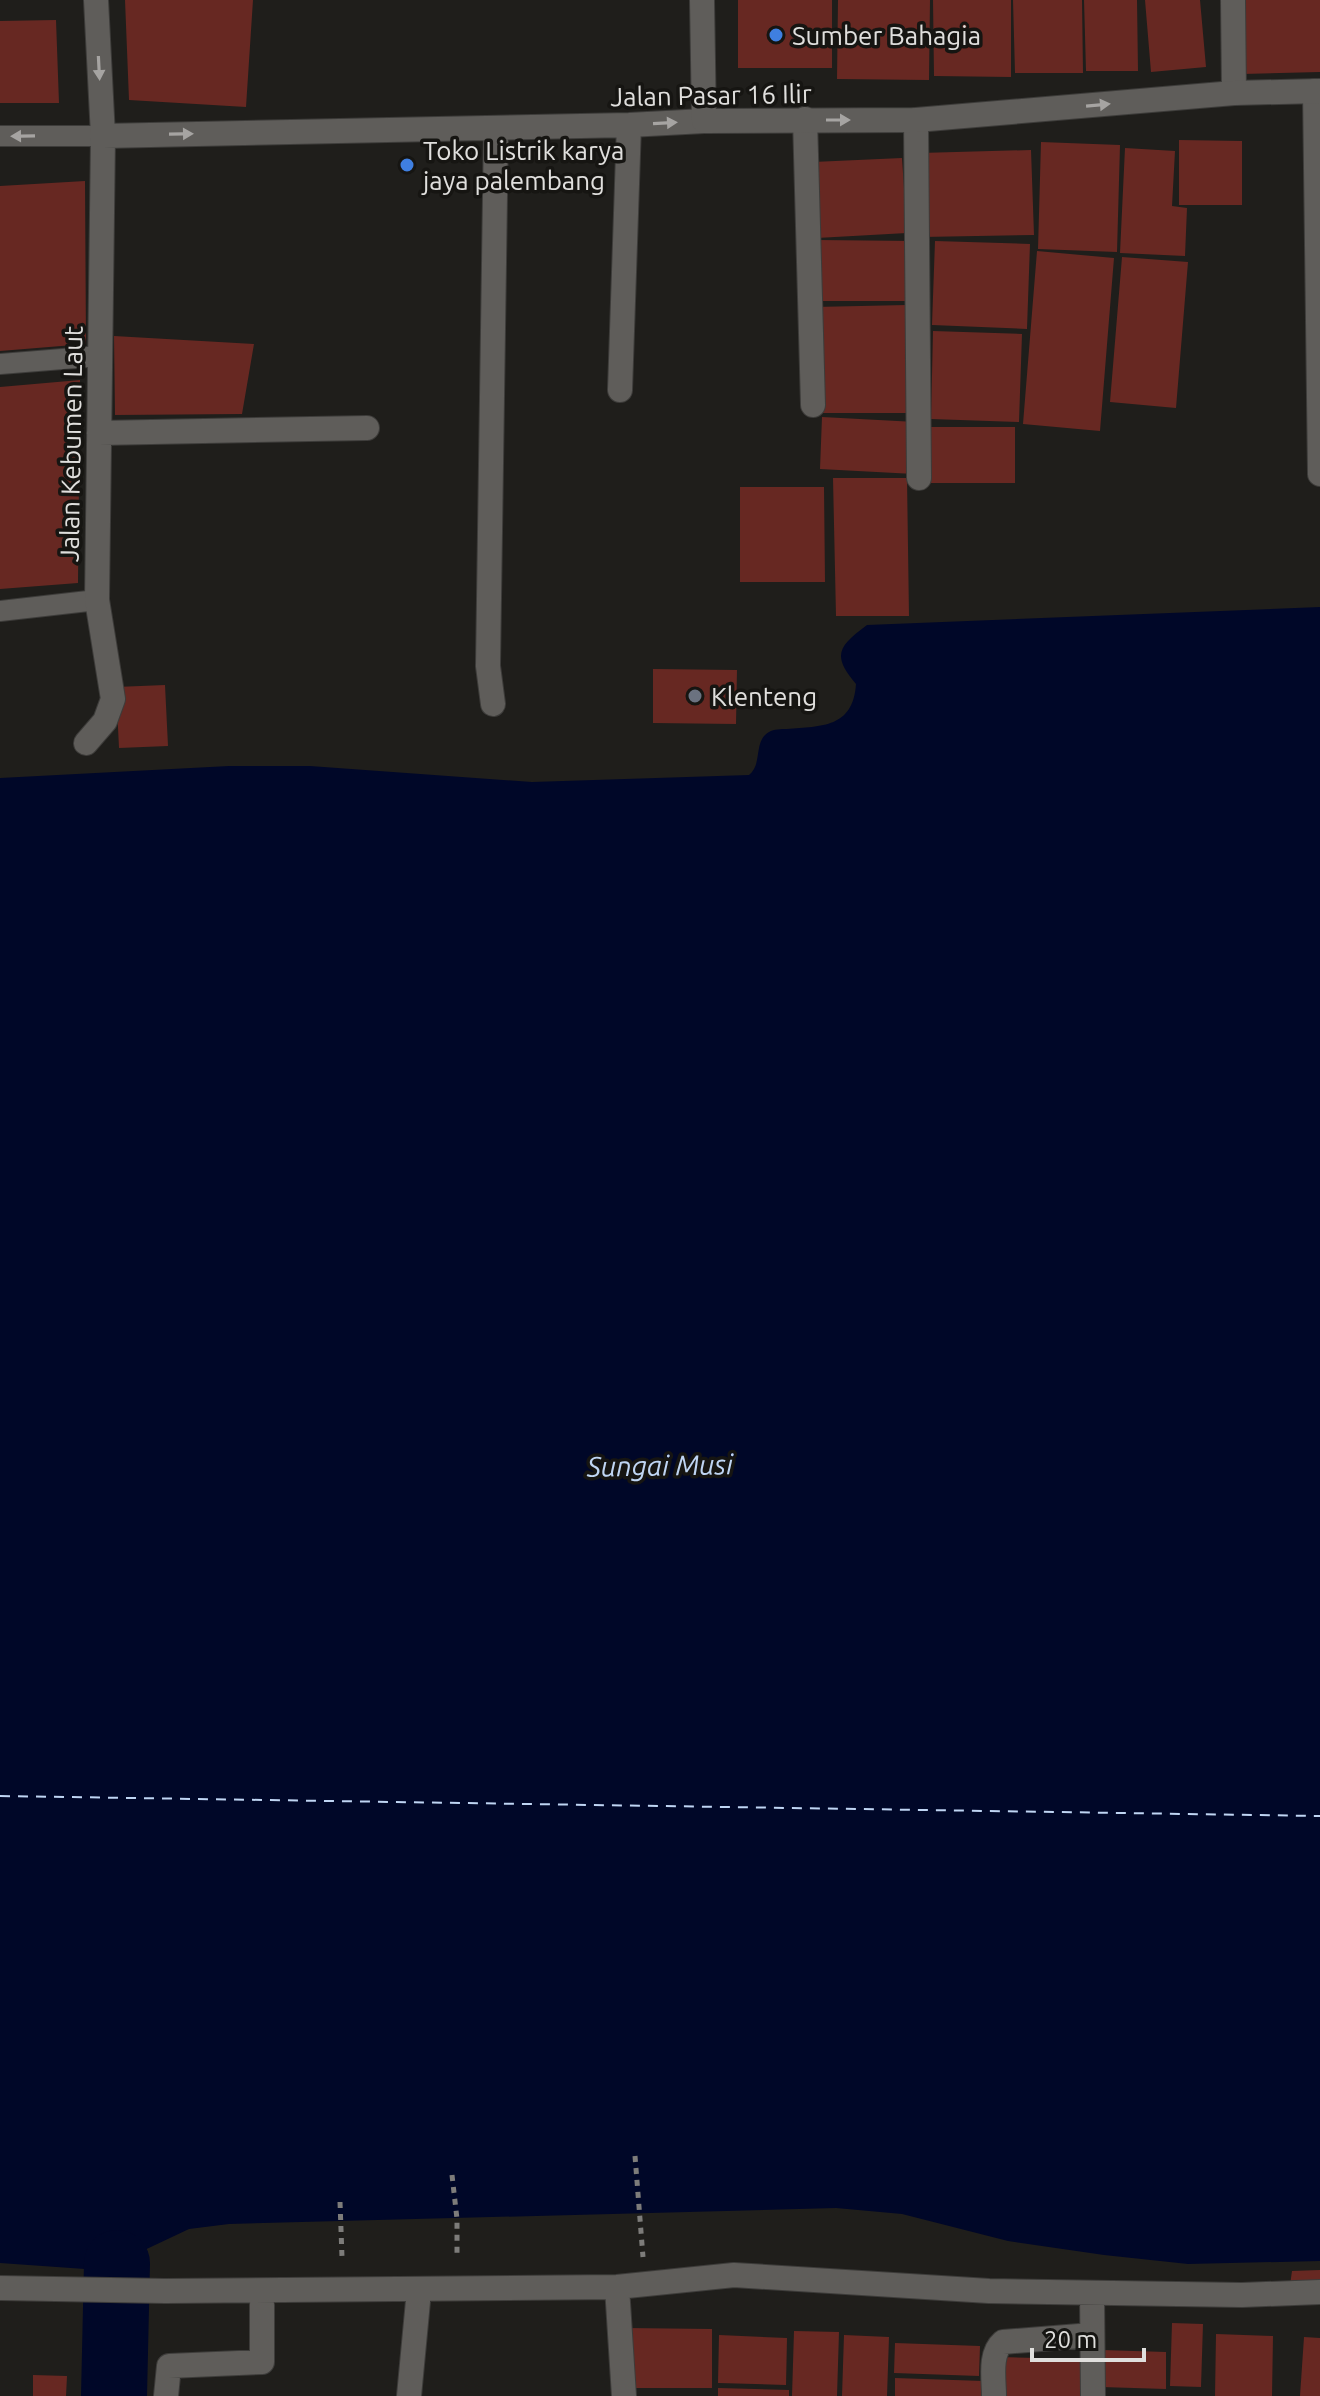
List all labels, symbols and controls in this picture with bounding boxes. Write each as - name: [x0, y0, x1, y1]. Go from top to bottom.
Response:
- place label: Sumber Bahagia: [792, 21, 981, 50]
- marker: Sumber Bahagia: [767, 26, 785, 44]
- one-way arrow: [93, 56, 106, 81]
- street label: Jalan Pasar 16 Ilir: [610, 79, 812, 111]
- one-way arrow: [1086, 98, 1111, 111]
- one-way arrow: [826, 114, 851, 126]
- one-way arrow: [653, 116, 678, 129]
- one-way arrow: [169, 128, 194, 140]
- one-way arrow: [10, 130, 35, 142]
- place label: Toko Listrik karya jaya palembang: [421, 136, 624, 195]
- marker: Toko Listrik karya jaya palembang: [398, 156, 416, 174]
- street label: Jalan Kebumen Laut: [54, 326, 88, 562]
- place label: Klenteng: [711, 682, 817, 711]
- marker: Klenteng: [686, 687, 704, 705]
- water label: Sungai Musi: [586, 1448, 734, 1482]
- scale bar: [1032, 2312, 1144, 2362]
- text: 20 m: [1044, 2326, 1097, 2353]

